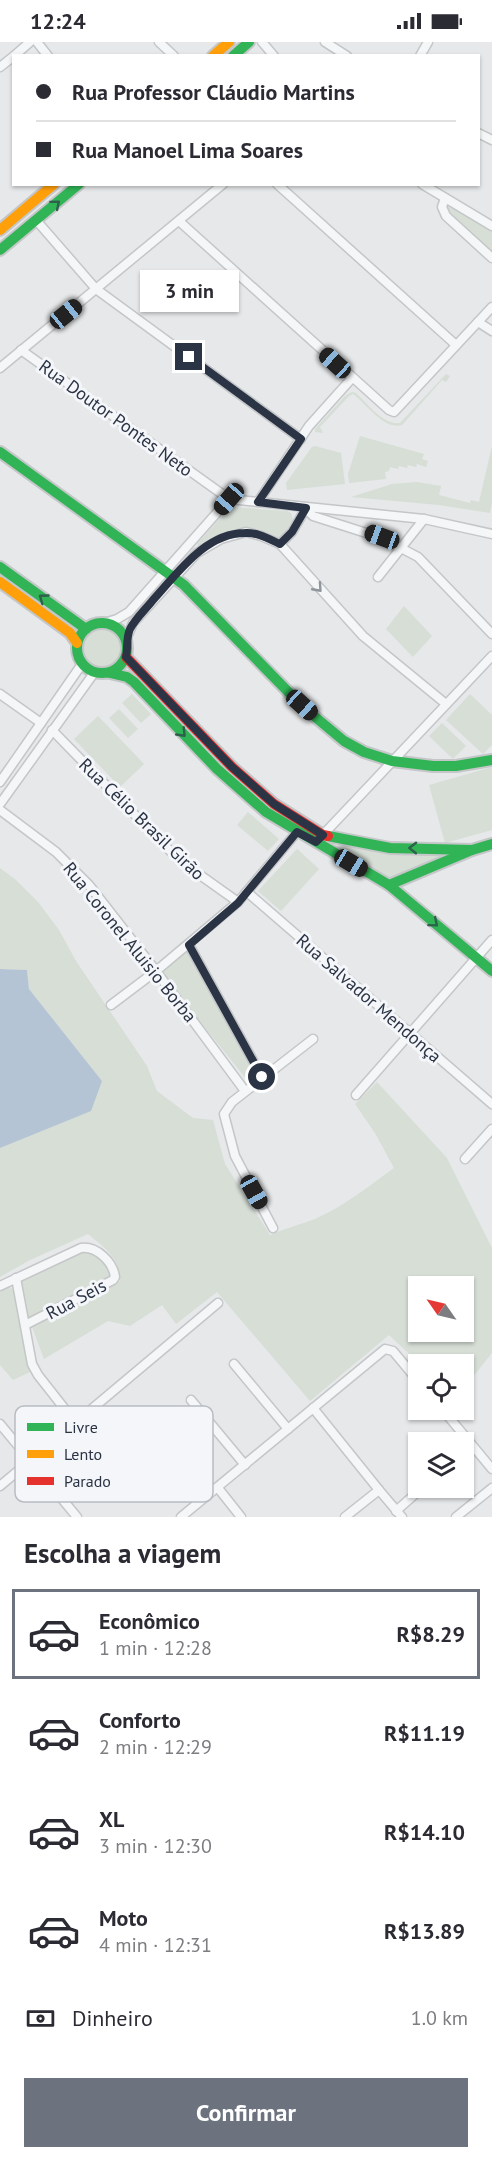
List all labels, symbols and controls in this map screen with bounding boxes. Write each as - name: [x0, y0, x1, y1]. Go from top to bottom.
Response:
- text: 12:24: [30, 7, 86, 35]
- text: Rua Professor Cláudio Martins: [72, 78, 355, 106]
- text: Rua Manoel Lima Soares: [72, 136, 303, 164]
- one-way arrow: [49, 200, 60, 211]
- callout: 3 min: [140, 270, 238, 312]
- text: 3 min: [165, 278, 214, 304]
- car: [46, 296, 86, 332]
- route end: [175, 343, 202, 370]
- car: [316, 344, 354, 382]
- street label: Rua Doutor Pontes Neto: [35, 354, 197, 482]
- car: [210, 480, 248, 518]
- car: [362, 522, 402, 552]
- one-way arrow: [311, 581, 322, 592]
- one-way arrow: [39, 594, 50, 605]
- car: [283, 686, 321, 724]
- one-way arrow: [175, 726, 186, 737]
- street label: Rua Célio Brasil Girão: [74, 753, 210, 885]
- one-way arrow: [409, 842, 418, 855]
- car: [331, 846, 371, 880]
- street label: Rua Coronel Aluisio Borba: [58, 857, 202, 1027]
- one-way arrow: [427, 915, 438, 926]
- street label: Rua Salvador Mendonça: [292, 929, 446, 1067]
- route start: [248, 1063, 275, 1090]
- car: [237, 1172, 271, 1212]
- street label: Rua Seis: [42, 1274, 110, 1324]
- north arrow: [408, 1276, 474, 1342]
- map controls: [408, 1276, 474, 1498]
- button: locate: [408, 1354, 474, 1420]
- legend: [15, 1406, 213, 1502]
- text: Livre: [64, 1417, 98, 1437]
- button: layers: [408, 1432, 474, 1498]
- text: Lento: [64, 1444, 102, 1464]
- text: Parado: [64, 1471, 111, 1491]
- text: Escolha a viagem: [24, 1536, 221, 1570]
- icon: car: [27, 1607, 81, 1661]
- text: Econômico: [99, 1607, 200, 1635]
- text: R$8.29: [396, 1620, 465, 1648]
- text: 1 min · 12:28: [99, 1635, 212, 1661]
- icon: car: [27, 1706, 81, 1760]
- text: Conforto: [99, 1706, 181, 1734]
- text: R$11.19: [384, 1719, 465, 1747]
- text: 2 min · 12:29: [99, 1734, 212, 1760]
- icon: car: [27, 1805, 81, 1859]
- text: XL: [99, 1805, 124, 1833]
- text: R$14.10: [384, 1818, 465, 1846]
- text: 3 min · 12:30: [99, 1833, 212, 1859]
- icon: car: [27, 1904, 81, 1958]
- text: Moto: [99, 1904, 148, 1932]
- text: R$13.89: [384, 1917, 465, 1945]
- text: 4 min · 12:31: [99, 1932, 212, 1958]
- icon: cash: [24, 2002, 57, 2035]
- text: Dinheiro: [72, 2004, 153, 2032]
- text: 1.0 km: [411, 2005, 468, 2031]
- button: Confirmar: [24, 2078, 468, 2147]

